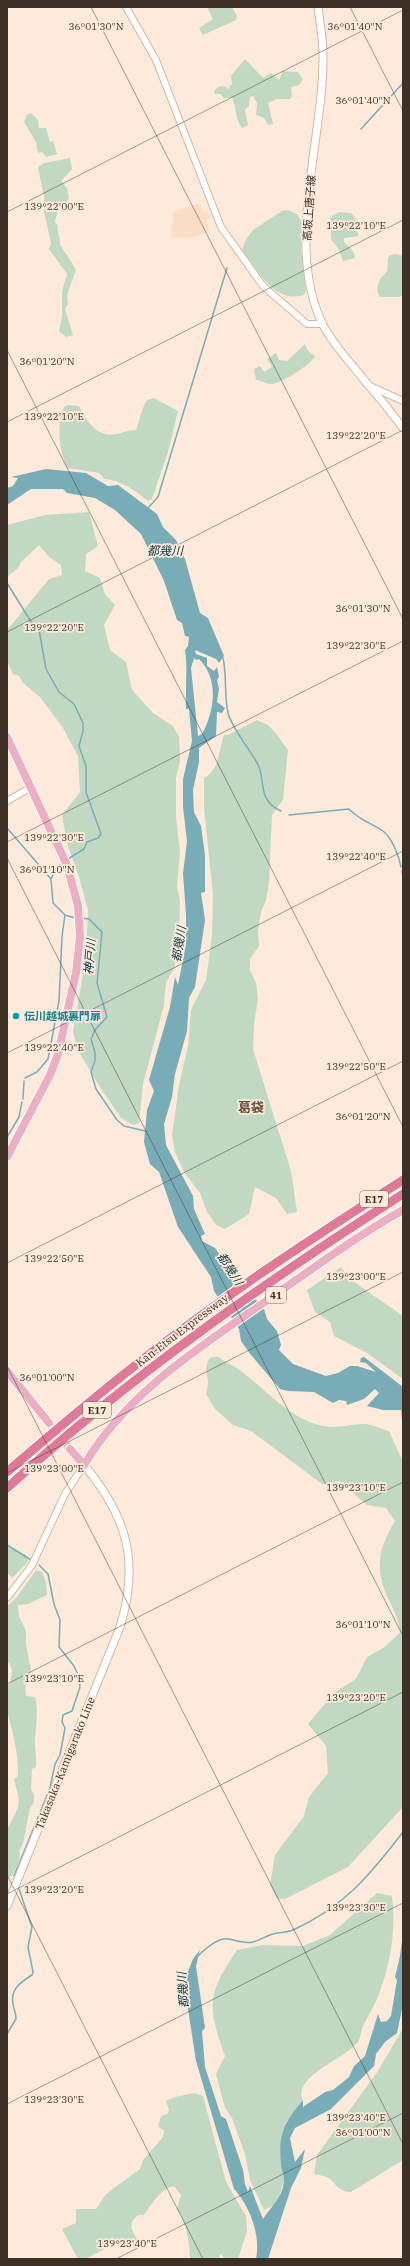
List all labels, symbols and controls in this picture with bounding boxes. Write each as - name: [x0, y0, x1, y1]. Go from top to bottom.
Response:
- text: 36°01'30"N: [69, 20, 124, 33]
- text: 36°01'40"N: [328, 20, 383, 33]
- text: 36°01'40"N: [336, 94, 391, 107]
- street label: 高坂上唐子線: [300, 175, 318, 241]
- text: 139°22'00"E: [24, 200, 84, 213]
- text: 139°22'10"E: [326, 219, 386, 232]
- text: 36°01'20"N: [20, 355, 75, 368]
- text: 139°22'10"E: [24, 410, 84, 423]
- text: 139°22'20"E: [326, 429, 386, 442]
- water label: 都幾川: [147, 543, 185, 558]
- text: 36°01'30"N: [336, 602, 391, 615]
- text: 139°22'20"E: [24, 621, 84, 634]
- text: 139°22'30"E: [326, 639, 386, 652]
- text: 139°22'30"E: [24, 831, 84, 844]
- text: 139°22'40"E: [326, 850, 386, 863]
- text: 36°01'10"N: [20, 863, 75, 876]
- water label: 都幾川: [168, 923, 189, 963]
- water label: 神戸川: [80, 936, 99, 976]
- place label: 伝川越城裏門扉: [24, 1009, 101, 1023]
- marker: 伝川越城裏門扉: [11, 1011, 21, 1021]
- text: 139°22'40"E: [24, 1041, 84, 1054]
- text: 139°22'50"E: [326, 1060, 386, 1073]
- district label: 葛袋: [238, 1099, 264, 1116]
- text: 36°01'20"N: [336, 1110, 391, 1123]
- road number: E17: [360, 1191, 388, 1207]
- water label: 都幾川: [214, 1250, 248, 1290]
- text: 139°22'50"E: [24, 1252, 84, 1265]
- text: 139°23'00"E: [326, 1270, 386, 1283]
- road number: 41: [266, 1287, 286, 1303]
- street label: Kan-Etsu Expressway: [133, 1291, 231, 1369]
- text: 36°01'00"N: [20, 1371, 75, 1384]
- road number: E17: [83, 1402, 111, 1418]
- text: 139°23'00"E: [24, 1462, 84, 1475]
- text: 139°23'10"E: [326, 1481, 386, 1494]
- text: 36°01'10"N: [336, 1618, 391, 1631]
- text: 139°23'10"E: [24, 1672, 84, 1685]
- text: 139°23'20"E: [326, 1691, 386, 1704]
- street label: Takasaka-Kamigarako Line: [32, 1695, 98, 1831]
- text: 139°23'20"E: [24, 1883, 84, 1896]
- text: 139°23'30"E: [326, 1901, 386, 1914]
- water label: 都幾川: [174, 1970, 191, 2009]
- text: 139°23'30"E: [24, 2093, 84, 2106]
- text: 139°23'40"E: [326, 2111, 386, 2124]
- text: 36°01'00"N: [336, 2126, 391, 2139]
- text: 139°23'40"E: [97, 2237, 157, 2250]

